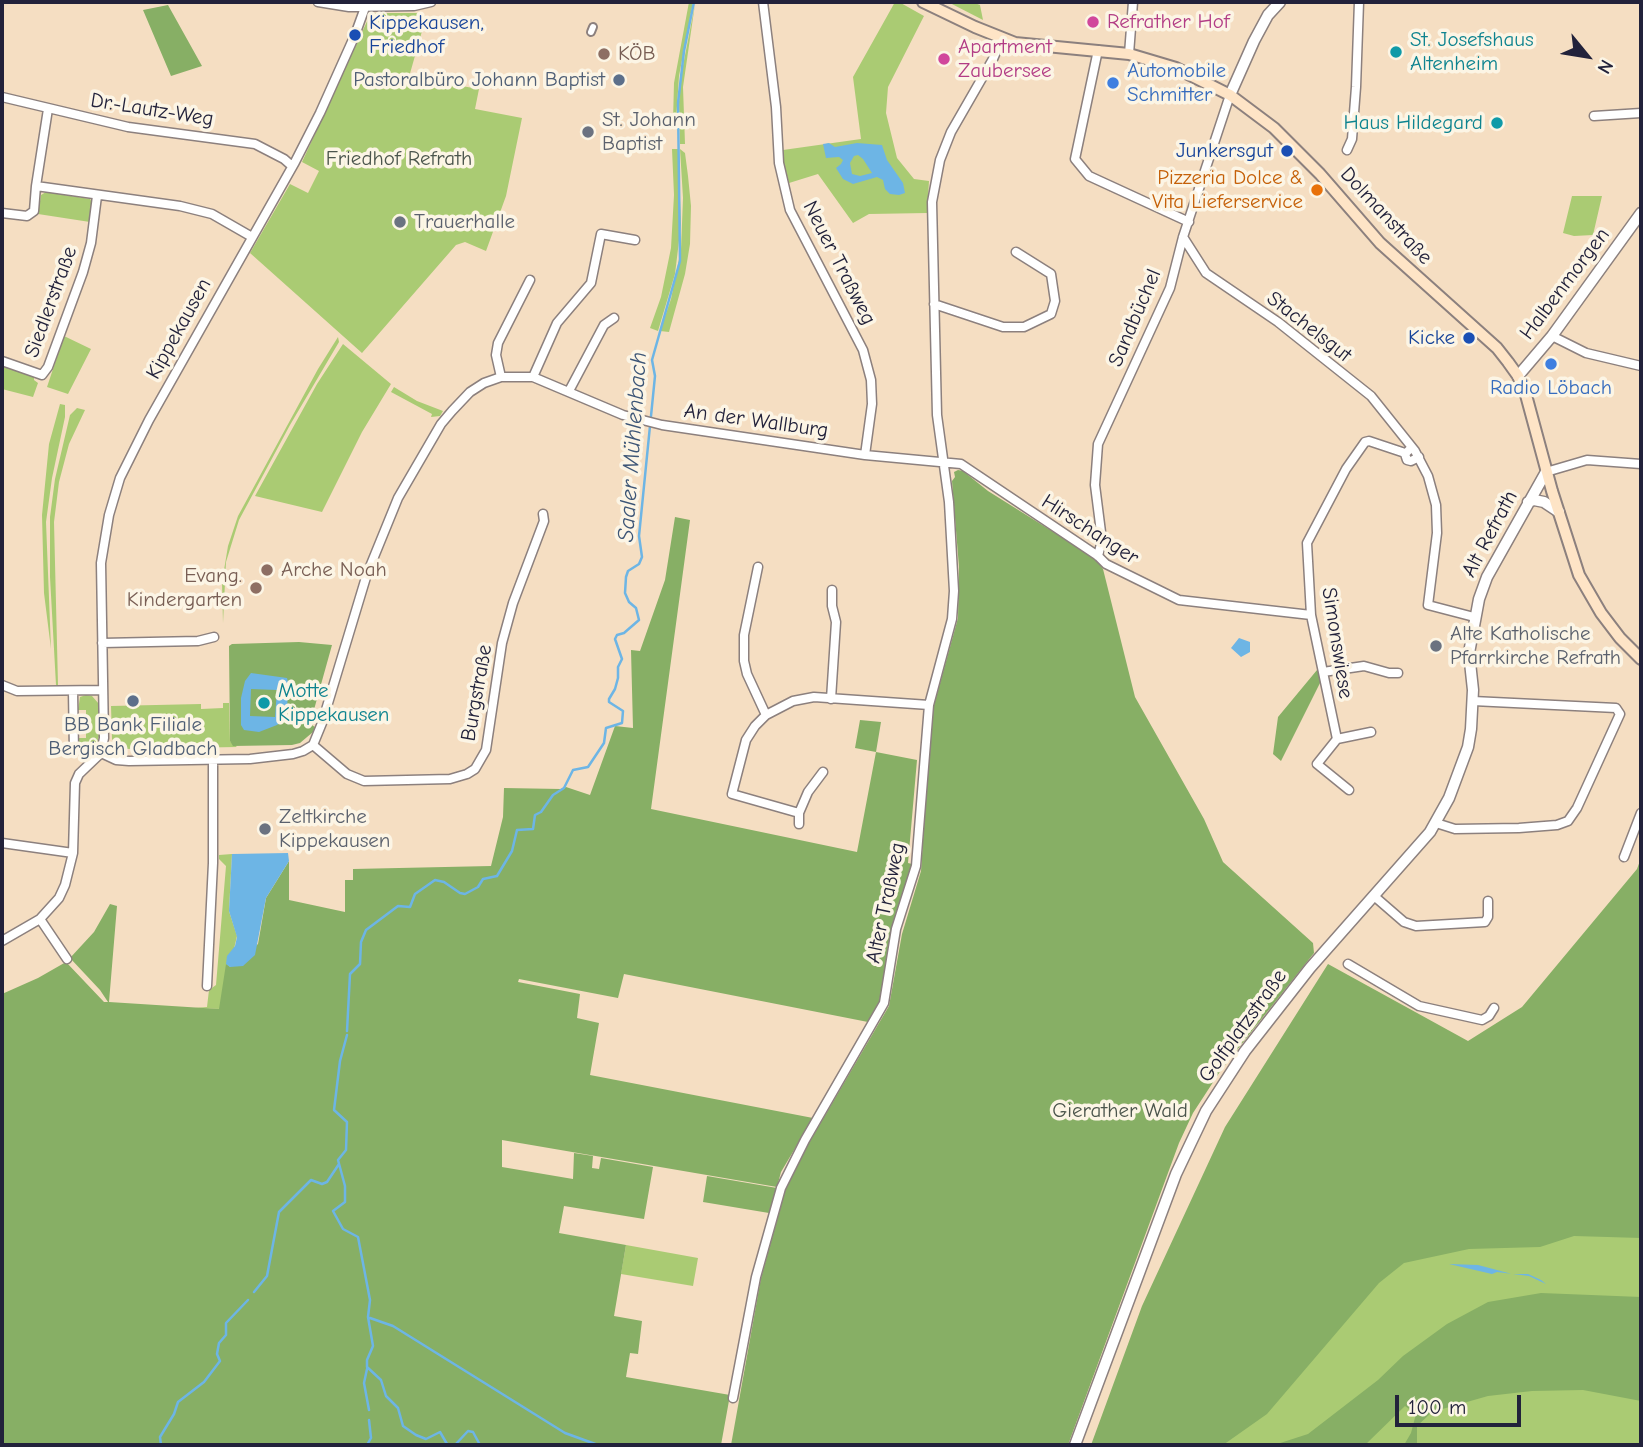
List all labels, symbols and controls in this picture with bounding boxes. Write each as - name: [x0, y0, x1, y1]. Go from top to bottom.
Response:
- place label: Refrather Hof: [1107, 9, 1230, 35]
- place label: Kippekausen, Friedhof: [369, 10, 484, 60]
- marker: Refrather Hof: [1085, 14, 1101, 30]
- north arrow: [1552, 21, 1622, 91]
- marker: Kippekausen, Friedhof: [347, 27, 363, 43]
- place label: St. Josefshaus Altenheim: [1410, 27, 1534, 77]
- place label: Apartment Zaubersee: [958, 34, 1052, 84]
- place label: KÖB: [618, 41, 655, 67]
- marker: St. Josefshaus Altenheim: [1388, 44, 1404, 60]
- marker: KÖB: [596, 46, 612, 62]
- marker: Apartment Zaubersee: [936, 51, 952, 67]
- text: N: [1593, 56, 1618, 77]
- place label: Automobile Schmitter: [1127, 58, 1226, 108]
- place label: Pastoralbüro Johann Baptist: [353, 67, 605, 93]
- marker: Pastoralbüro Johann Baptist: [611, 72, 627, 88]
- marker: Automobile Schmitter: [1105, 75, 1121, 91]
- street label: Dr.-Lautz-Weg: [89, 88, 215, 132]
- place label: St. Johann Baptist: [602, 107, 696, 157]
- place label: Haus Hildegard: [1343, 110, 1483, 136]
- marker: Haus Hildegard: [1489, 115, 1505, 131]
- marker: St. Johann Baptist: [580, 124, 596, 140]
- place label: Junkersgut: [1176, 138, 1273, 164]
- marker: Junkersgut: [1279, 143, 1295, 159]
- park label: Friedhof Refrath: [326, 146, 472, 172]
- street label: Dolmanstraße: [1335, 162, 1437, 270]
- place label: Pizzeria Dolce & Vita Lieferservice: [1152, 165, 1303, 215]
- marker: Pizzeria Dolce & Vita Lieferservice: [1309, 182, 1325, 198]
- street label: Neuer Traßweg: [797, 197, 881, 329]
- place label: Trauerhalle: [414, 209, 515, 235]
- marker: Trauerhalle: [392, 214, 408, 230]
- street label: Halbenmorgen: [1515, 223, 1615, 345]
- street label: Siedlerstraße: [19, 243, 83, 361]
- street label: Sandbüchel: [1103, 265, 1167, 371]
- street label: Kippekausen: [141, 274, 217, 384]
- street label: Stachelsgut: [1262, 286, 1356, 368]
- place label: Kicke: [1408, 325, 1455, 351]
- marker: Kicke: [1461, 330, 1477, 346]
- water label: Saaler Mühlenbach: [613, 351, 653, 543]
- marker: Radio Löbach: [1543, 356, 1559, 372]
- place label: Radio Löbach: [1490, 375, 1612, 401]
- street label: An der Wallburg: [682, 398, 830, 444]
- street label: Alt Refrath: [1457, 486, 1523, 582]
- street label: Hirschanger: [1037, 489, 1143, 571]
- place label: Arche Noah: [281, 557, 387, 583]
- marker: Arche Noah: [259, 562, 275, 578]
- place label: Evang. Kindergarten: [127, 563, 242, 613]
- marker: Evang. Kindergarten: [248, 580, 264, 596]
- street label: Simonswiese: [1316, 586, 1358, 700]
- place label: Alte Katholische Pfarrkirche Refrath: [1450, 621, 1621, 671]
- marker: Alte Katholische Pfarrkirche Refrath: [1428, 638, 1444, 654]
- street label: Burgstraße: [456, 643, 498, 743]
- place label: Motte Kippekausen: [278, 678, 389, 728]
- marker: BB Bank Filiale Bergisch Gladbach: [125, 693, 141, 709]
- marker: Motte Kippekausen: [256, 695, 272, 711]
- place label: BB Bank Filiale Bergisch Gladbach: [48, 712, 218, 762]
- place label: Zeltkirche Kippekausen: [279, 804, 390, 854]
- marker: Zeltkirche Kippekausen: [257, 821, 273, 837]
- street label: Alter Traßweg: [861, 840, 911, 966]
- street label: Golfplatzstraße: [1194, 965, 1292, 1087]
- park label: Gierather Wald: [1052, 1098, 1188, 1124]
- scale bar: [1398, 1380, 1524, 1424]
- text: 100 m: [1408, 1395, 1466, 1419]

